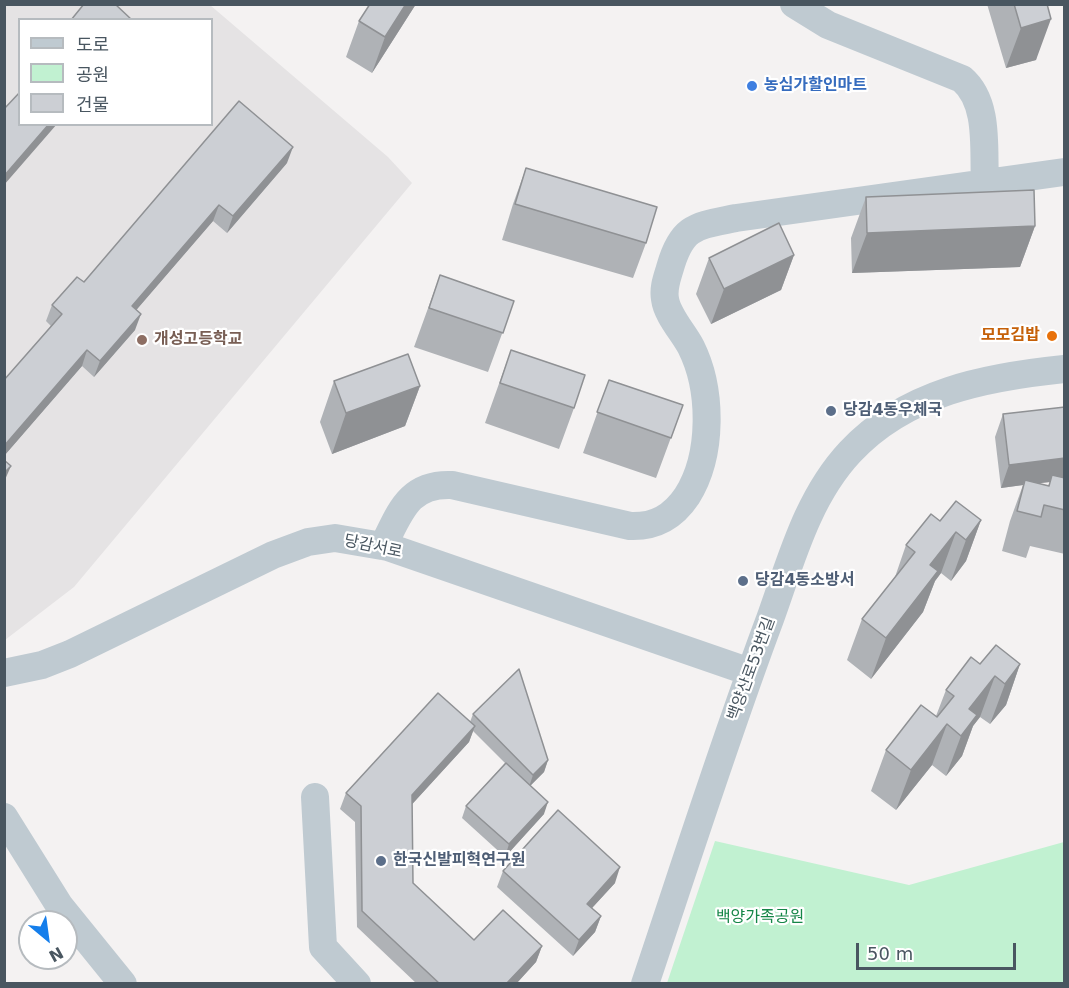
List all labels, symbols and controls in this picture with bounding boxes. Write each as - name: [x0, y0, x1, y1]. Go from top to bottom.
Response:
- legend: [18, 18, 213, 126]
- text: 도로: [76, 34, 109, 55]
- text: 공원: [76, 64, 109, 85]
- place label: 농심가할인마트: [764, 76, 867, 96]
- marker: 농심가할인마트: [745, 79, 759, 93]
- text: 건물: [76, 94, 109, 115]
- place label: 모모김밥: [981, 326, 1040, 346]
- marker: 모모김밥: [1045, 329, 1059, 343]
- place label: 개성고등학교: [154, 330, 242, 350]
- marker: 개성고등학교: [135, 333, 149, 347]
- place label: 당감4동우체국: [843, 401, 942, 421]
- marker: 당감4동우체국: [824, 404, 838, 418]
- street label: 당감서로: [342, 531, 404, 563]
- place label: 당감4동소방서: [755, 571, 854, 591]
- marker: 당감4동소방서: [736, 574, 750, 588]
- street label: 백양산로53번길: [724, 615, 780, 723]
- place label: 한국신발피혁연구원: [393, 851, 525, 871]
- marker: 한국신발피혁연구원: [374, 854, 388, 868]
- park label: 백양가족공원: [716, 908, 804, 928]
- north arrow: [18, 910, 78, 970]
- scale bar: [859, 931, 1020, 969]
- text: N: [46, 943, 66, 966]
- text: 50 m: [867, 943, 913, 964]

